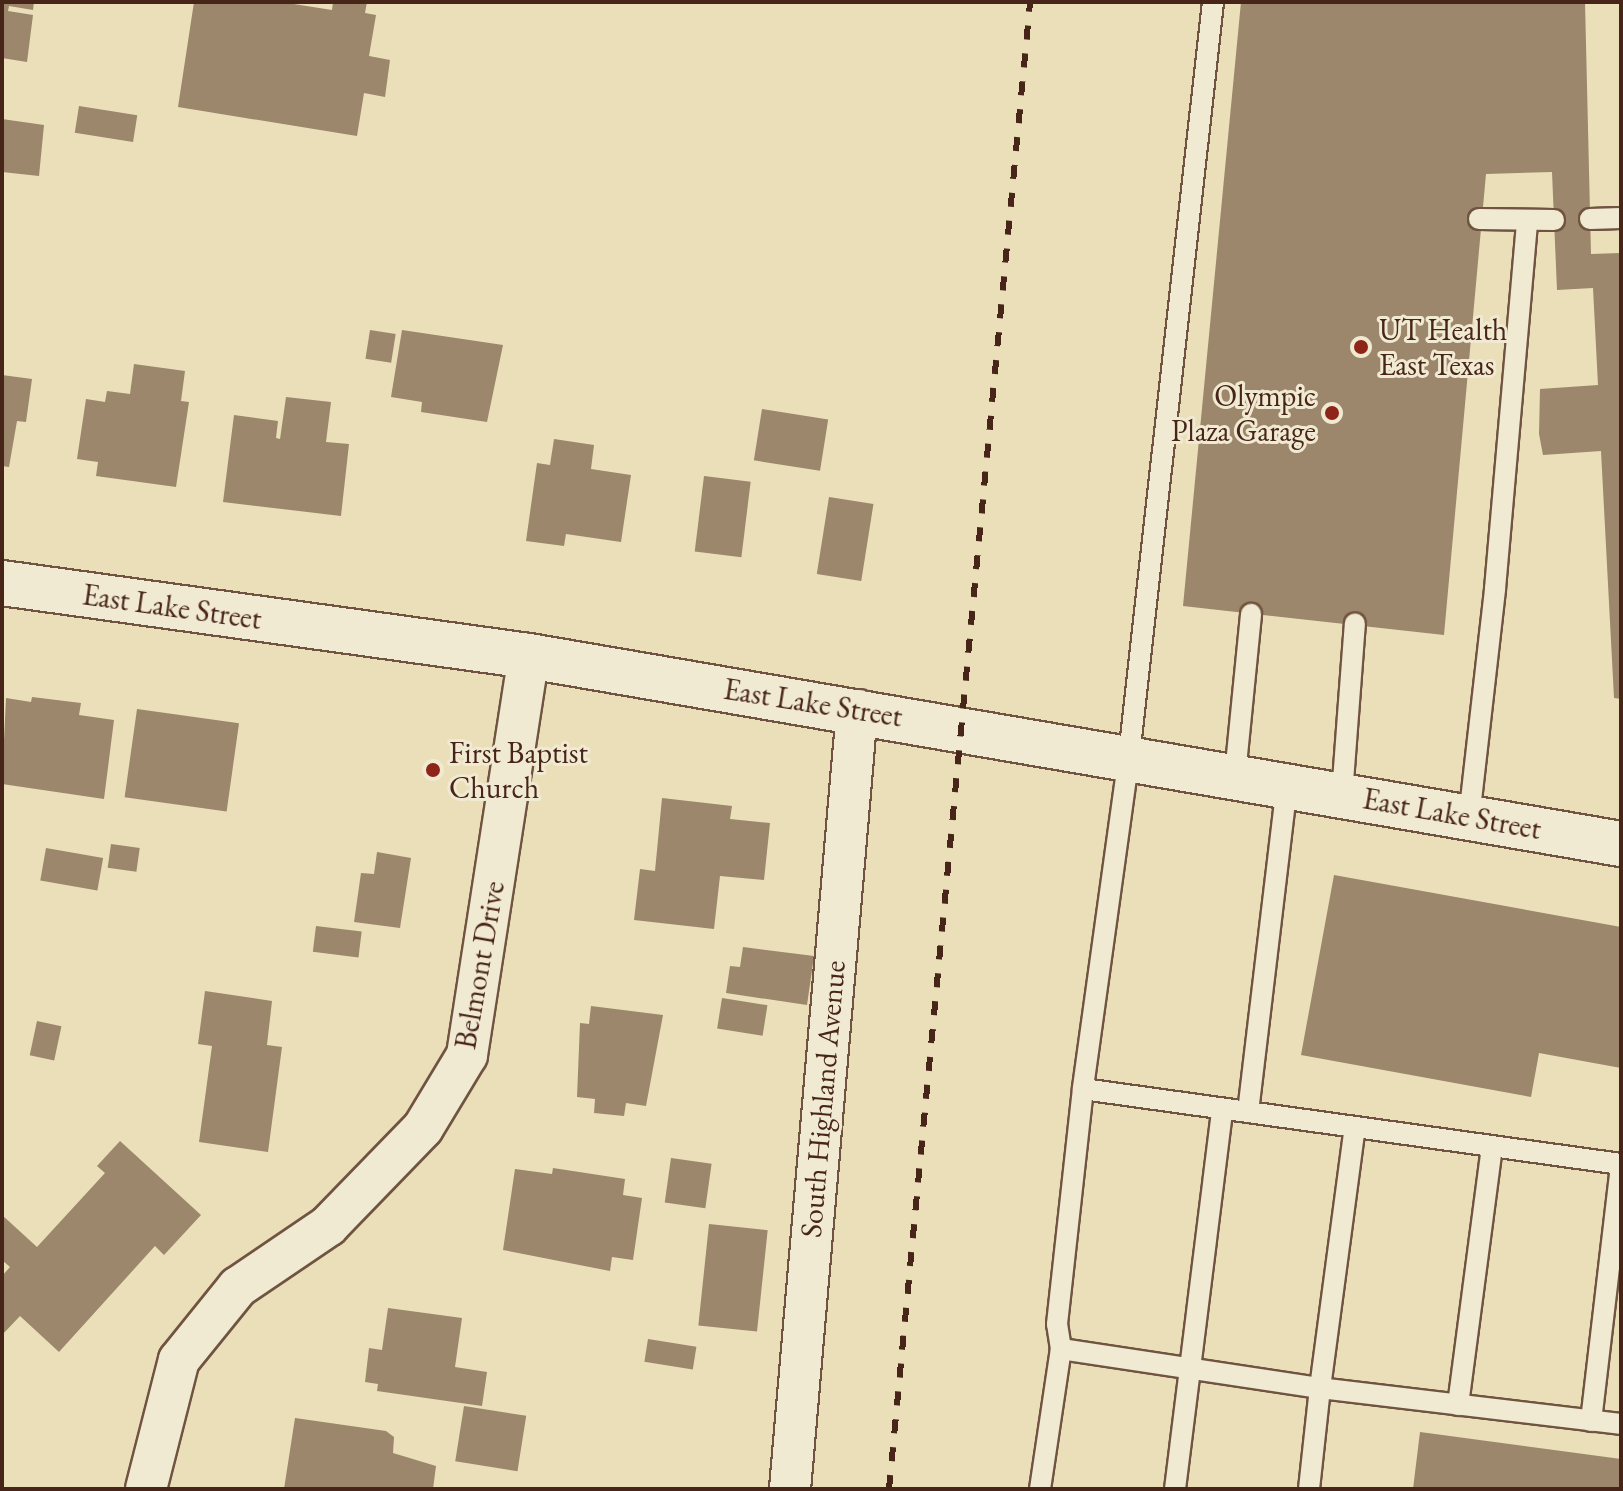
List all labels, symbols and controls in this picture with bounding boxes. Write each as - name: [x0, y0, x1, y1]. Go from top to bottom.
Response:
- place label: UT Health East Texas: [1379, 312, 1507, 382]
- marker: UT Health East Texas: [1350, 336, 1372, 358]
- place label: Olympic Plaza Garage: [1171, 378, 1316, 448]
- marker: Olympic Plaza Garage: [1323, 404, 1341, 422]
- street label: East Lake Street: [80, 577, 264, 637]
- street label: East Lake Street: [721, 671, 905, 735]
- place label: First Baptist Church: [449, 735, 588, 806]
- marker: First Baptist Church: [424, 761, 442, 779]
- street label: East Lake Street: [1360, 781, 1544, 847]
- street label: Belmont Drive: [448, 878, 512, 1052]
- street label: South Highland Avenue: [793, 959, 853, 1239]

